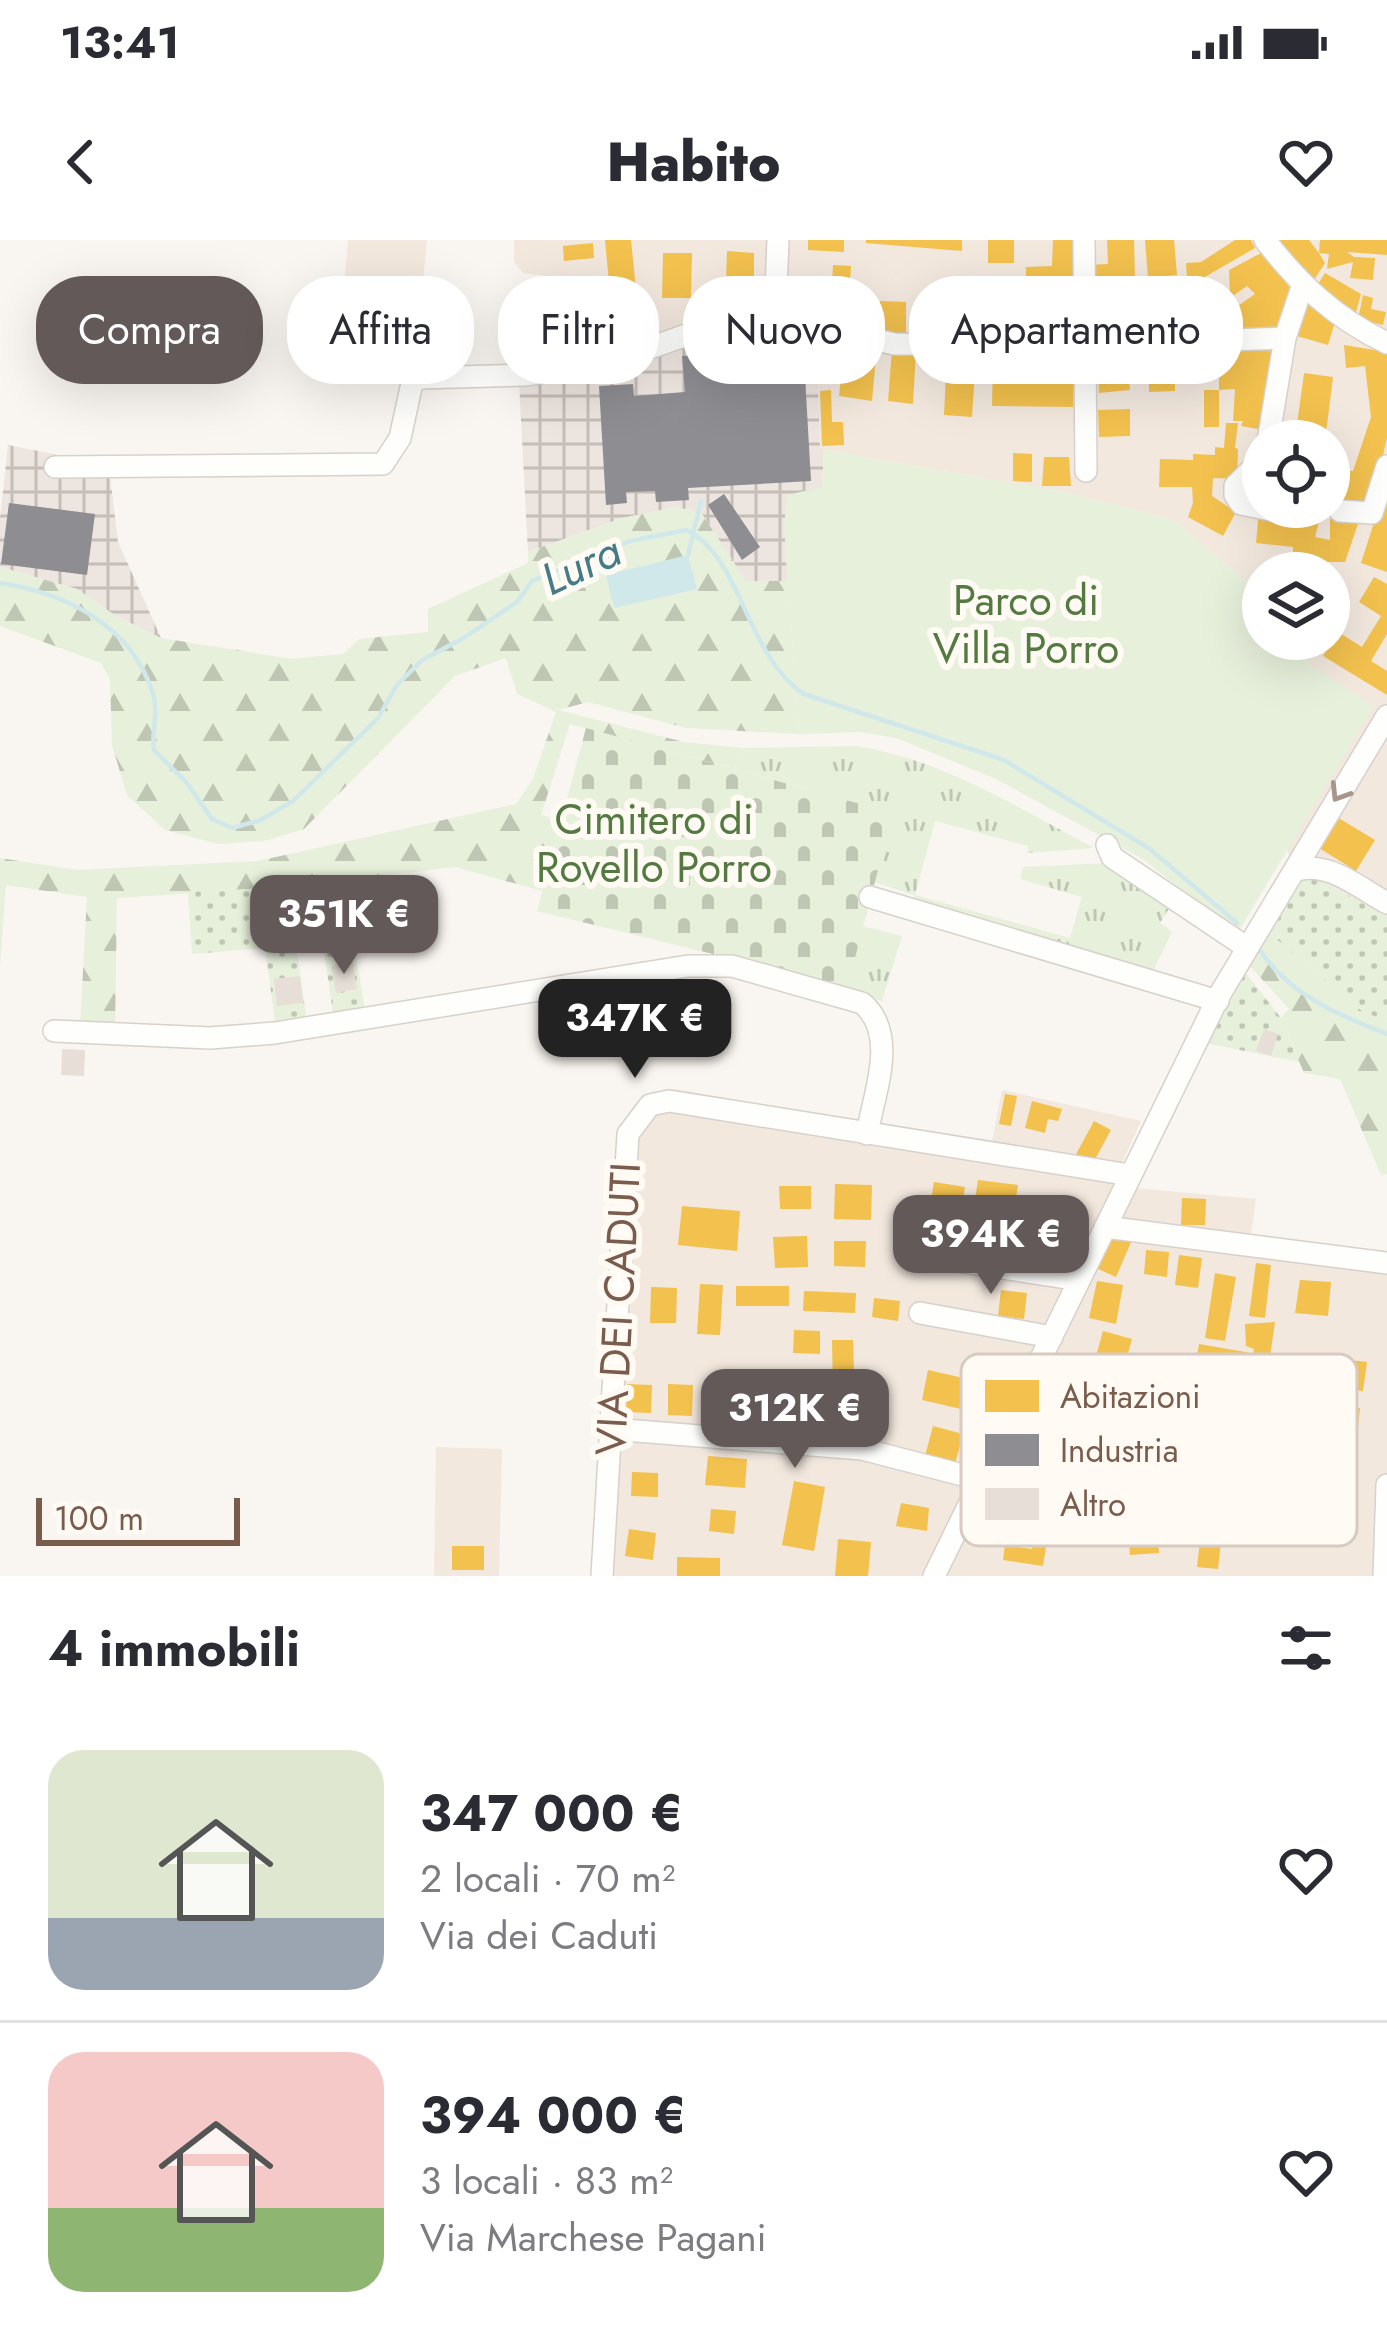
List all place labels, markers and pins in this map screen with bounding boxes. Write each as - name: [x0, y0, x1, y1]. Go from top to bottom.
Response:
- pin: 351K €: [246, 875, 442, 977]
- pin: 347K €: [537, 979, 733, 1081]
- pin: 394K €: [893, 1195, 1089, 1297]
- pin: 312K €: [697, 1369, 893, 1471]

